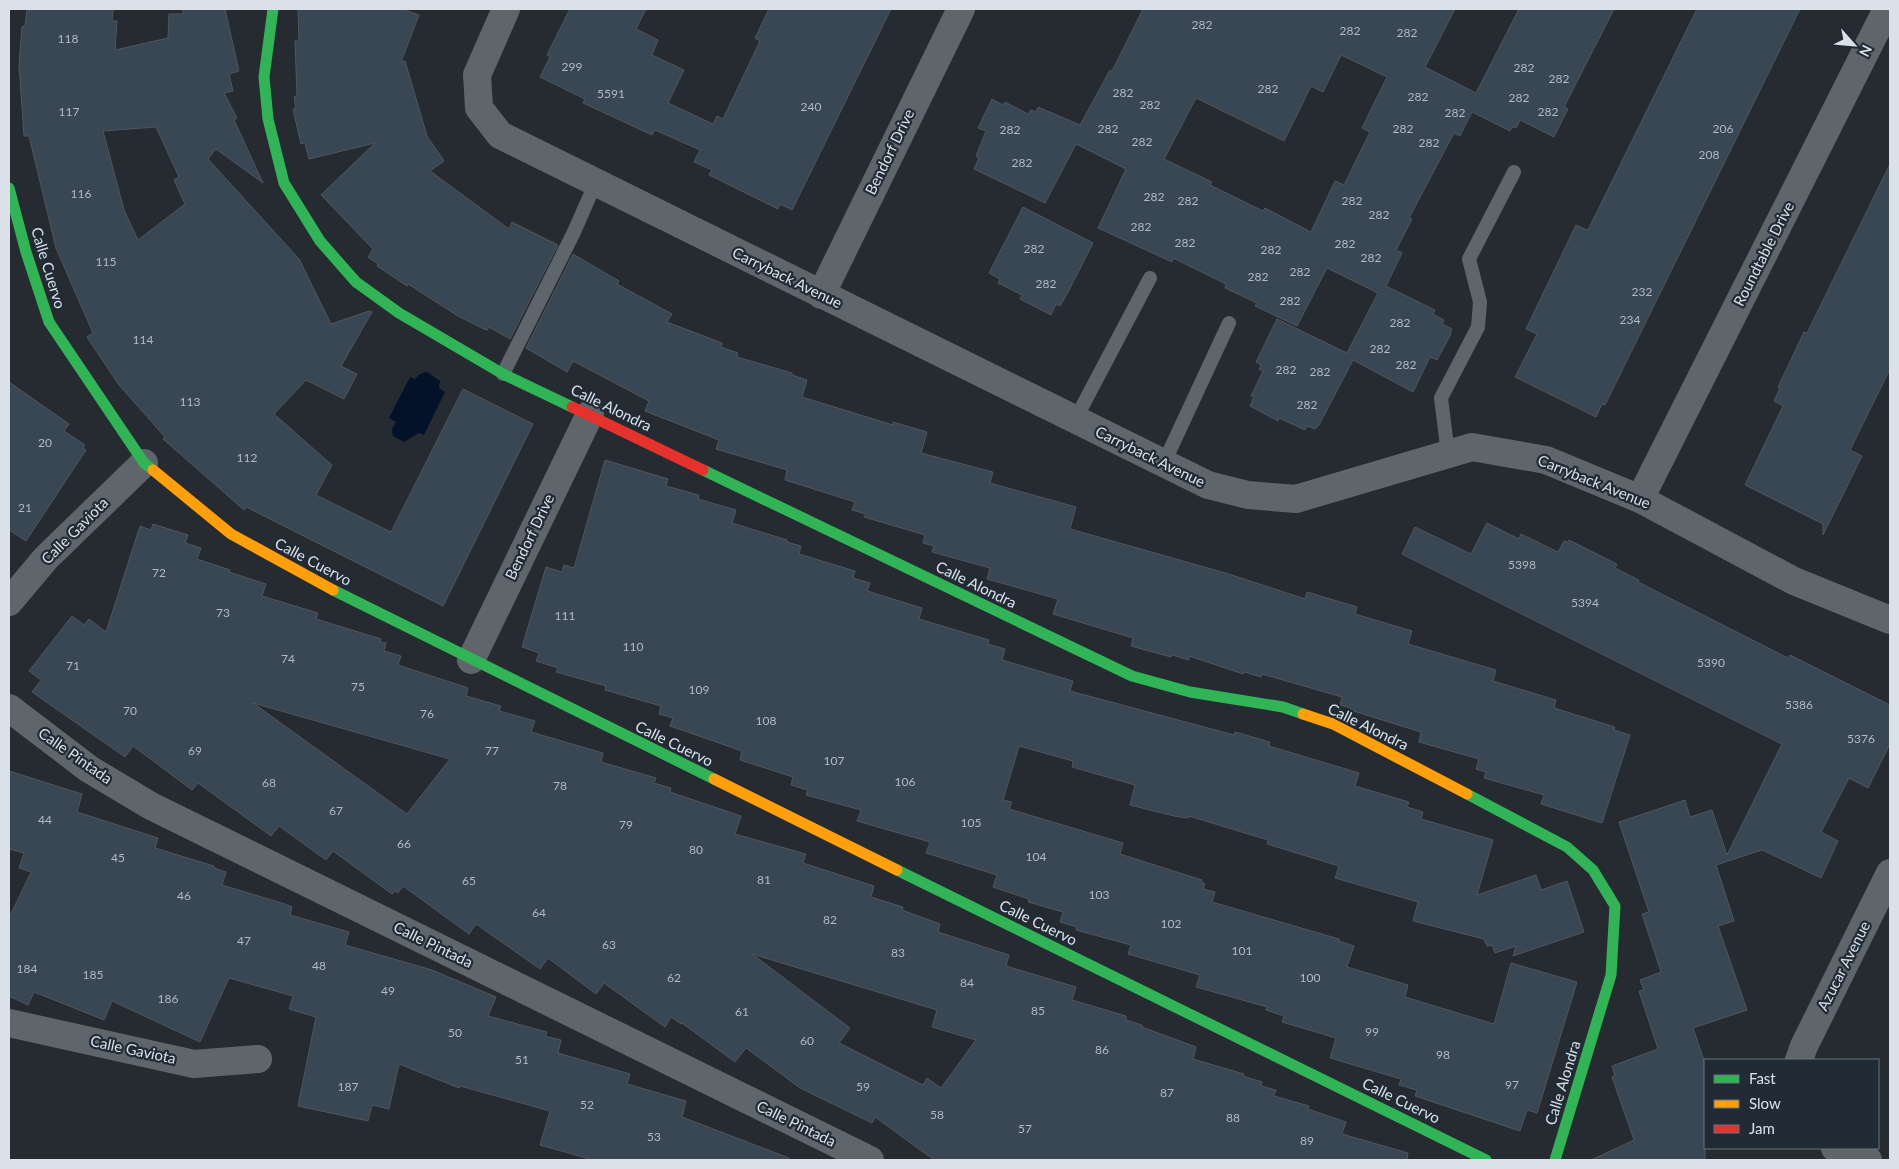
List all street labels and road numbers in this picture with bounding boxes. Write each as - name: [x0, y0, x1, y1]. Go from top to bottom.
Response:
- street label: Bendorf Drive: [861, 106, 918, 197]
- street label: Roundtable Drive: [1729, 198, 1797, 309]
- street label: Calle Cuervo: [28, 225, 70, 311]
- street label: Carryback Avenue: [730, 243, 845, 311]
- street label: Calle Alondra: [568, 380, 655, 434]
- street label: Carryback Avenue: [1093, 422, 1208, 490]
- street label: Carryback Avenue: [1535, 450, 1653, 512]
- street label: Bendorf Drive: [501, 491, 558, 582]
- street label: Calle Gaviota: [37, 493, 111, 567]
- street label: Calle Cuervo: [272, 533, 355, 589]
- street label: Calle Alondra: [933, 557, 1020, 611]
- street label: Calle Alondra: [1325, 699, 1412, 753]
- street label: Calle Cuervo: [633, 717, 716, 770]
- street label: Calle Pintada: [35, 723, 116, 787]
- street label: Calle Cuervo: [997, 896, 1080, 949]
- street label: Calle Pintada: [391, 917, 476, 971]
- street label: Azucar Avenue: [1813, 918, 1873, 1013]
- street label: Calle Gaviota: [89, 1031, 178, 1067]
- street label: Calle Alondra: [1541, 1038, 1583, 1127]
- street label: Calle Cuervo: [1360, 1074, 1443, 1127]
- street label: Calle Pintada: [754, 1096, 839, 1150]

